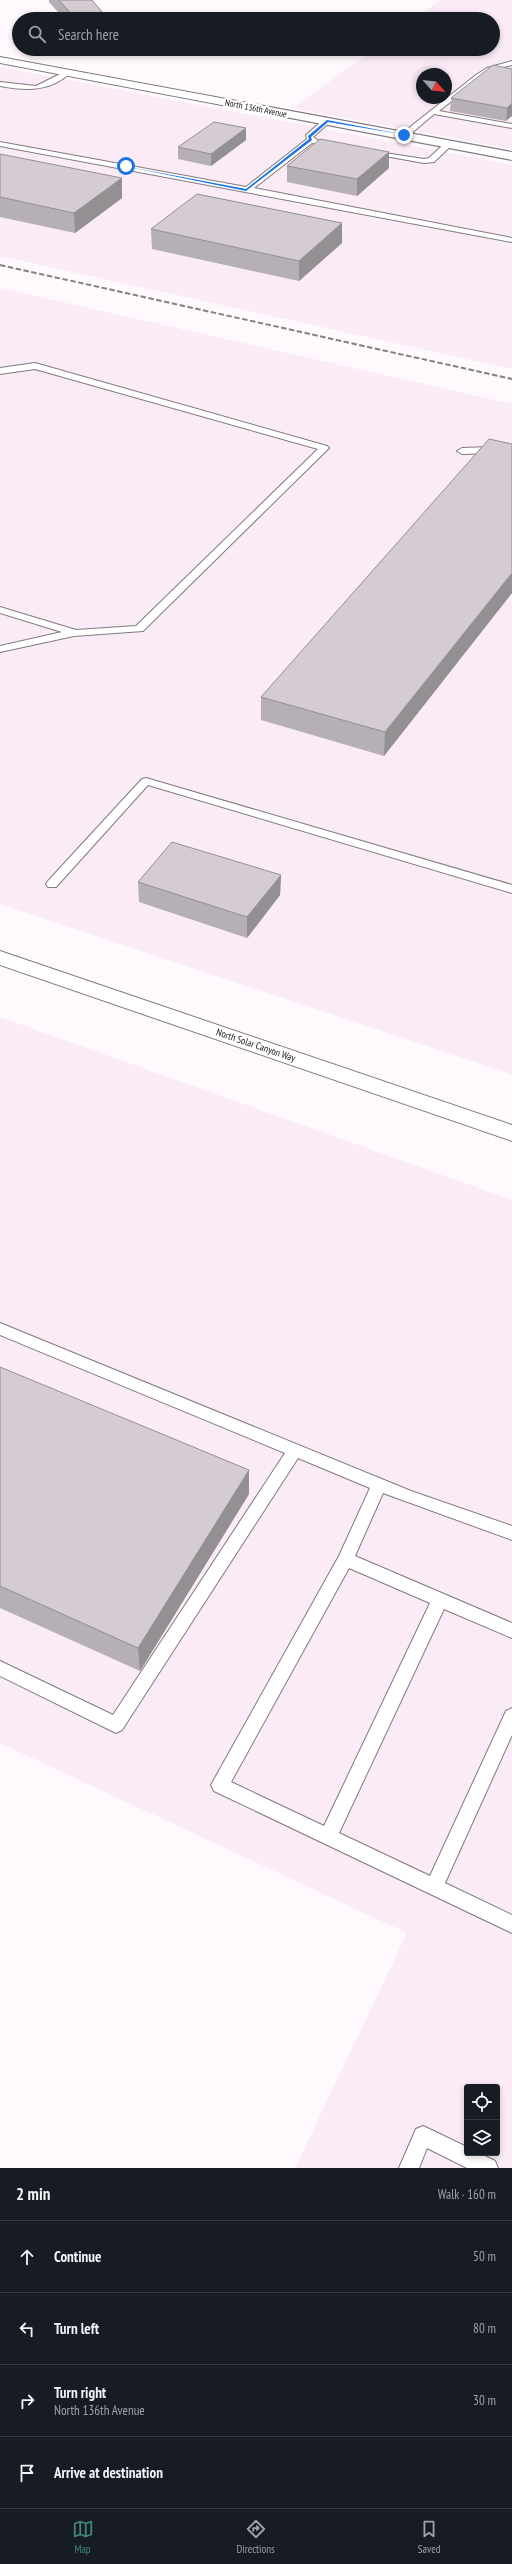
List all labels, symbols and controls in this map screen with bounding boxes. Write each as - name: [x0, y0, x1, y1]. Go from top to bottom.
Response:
- search box: [12, 12, 500, 56]
- icon: search: [26, 23, 48, 45]
- text: Search here: [58, 25, 119, 44]
- north arrow: [416, 68, 452, 104]
- street label: North 136th Avenue: [224, 97, 288, 119]
- route end: [395, 126, 413, 144]
- route start: [117, 157, 135, 175]
- street label: North Solar Canyon Way: [215, 1025, 298, 1065]
- map controls: [464, 2084, 500, 2156]
- button: locate: [464, 2084, 500, 2120]
- button: layers: [464, 2120, 500, 2156]
- text: 2 min: [16, 2183, 50, 2205]
- text: Walk · 160 m: [438, 2186, 496, 2203]
- icon: ahead: [16, 2246, 38, 2268]
- text: Continue: [54, 2247, 101, 2266]
- text: 50 m: [473, 2248, 496, 2265]
- icon: left: [16, 2318, 38, 2340]
- text: Turn left: [54, 2319, 99, 2338]
- text: 80 m: [473, 2320, 496, 2337]
- text: Turn right: [54, 2383, 106, 2402]
- icon: right: [16, 2390, 38, 2412]
- text: 30 m: [473, 2392, 496, 2409]
- text: North 136th Avenue: [54, 2402, 145, 2419]
- icon: arrive: [16, 2462, 38, 2484]
- text: Arrive at destination: [54, 2463, 163, 2482]
- tab: Map: [72, 2518, 94, 2556]
- tab: Directions: [237, 2518, 275, 2556]
- tab: Saved: [418, 2518, 440, 2556]

